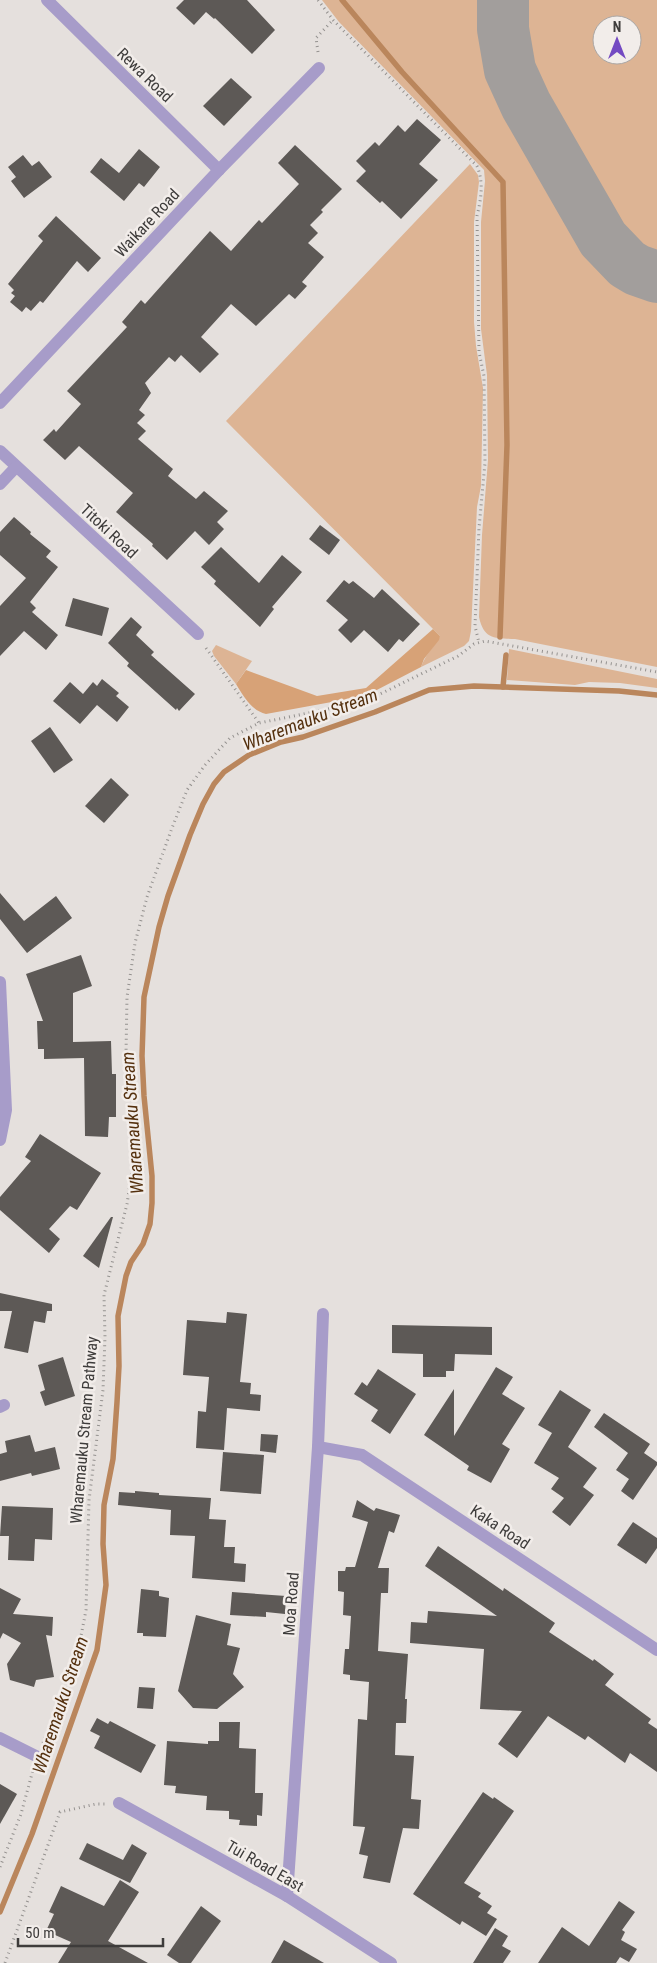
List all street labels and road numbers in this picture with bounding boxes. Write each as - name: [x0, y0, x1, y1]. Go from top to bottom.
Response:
- street label: Rewa Road: [113, 44, 177, 106]
- street label: Waikare Road: [111, 185, 183, 261]
- street label: Titoki Road: [76, 500, 142, 562]
- street label: Wharemauku Stream Pathway: [66, 1335, 102, 1524]
- street label: Kaka Road: [467, 1501, 533, 1553]
- street label: Moa Road: [279, 1572, 303, 1636]
- street label: Tui Road East: [223, 1836, 307, 1896]

